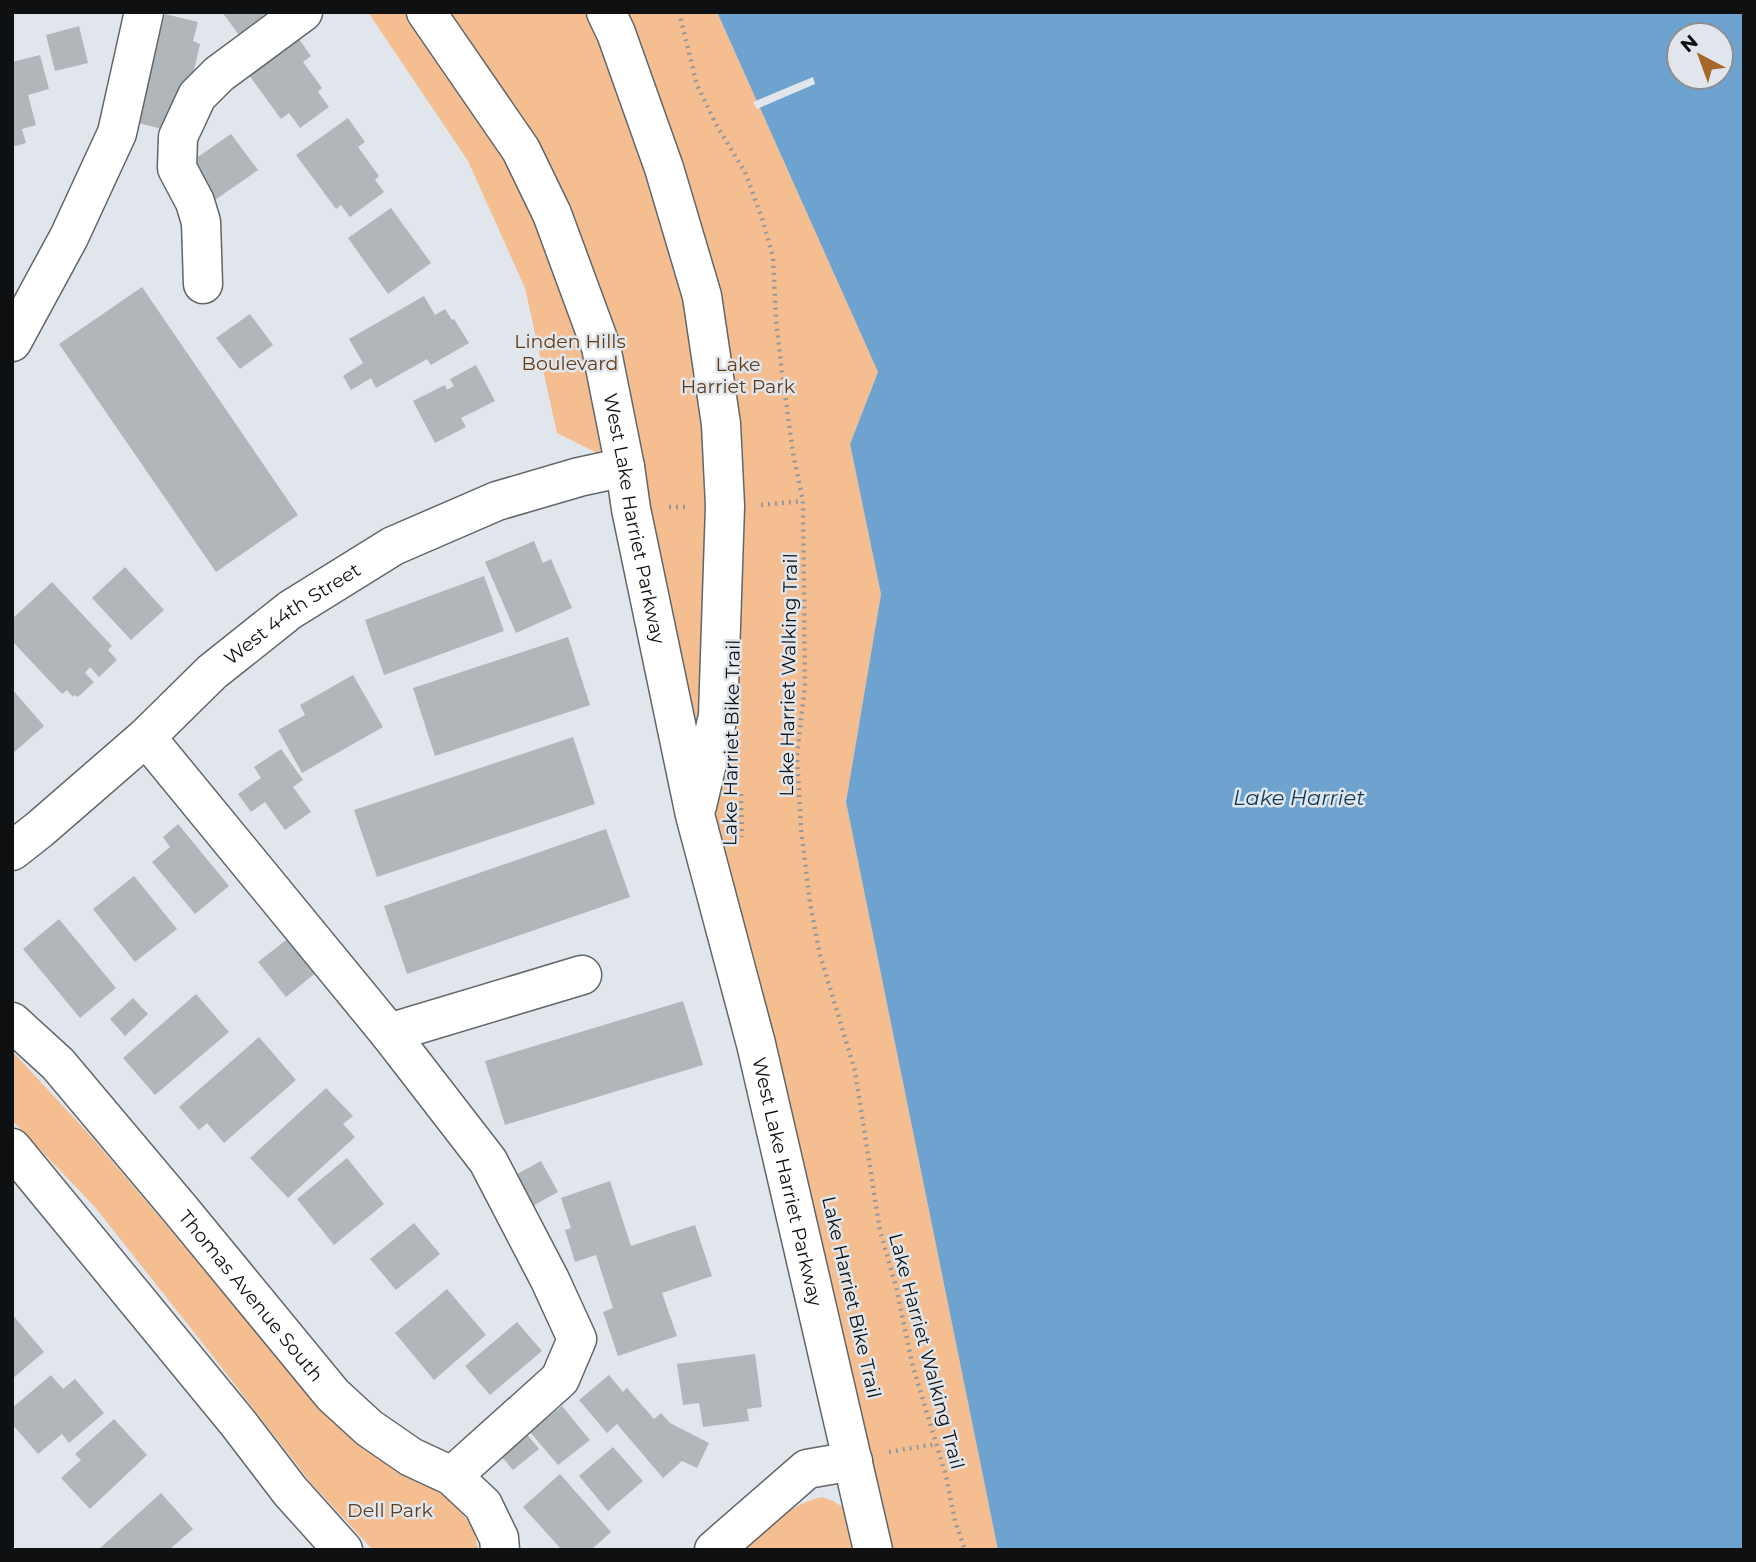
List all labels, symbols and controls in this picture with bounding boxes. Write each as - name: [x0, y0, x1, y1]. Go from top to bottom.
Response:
- north arrow: [1665, 21, 1735, 91]
- text: N: [1676, 30, 1703, 57]
- park label: Linden Hills Boulevard: [514, 330, 626, 375]
- park label: Lake Harriet Park: [681, 353, 796, 398]
- street label: West Lake Harriet Parkway: [598, 391, 670, 646]
- street label: Lake Harriet Walking Trail: [775, 553, 802, 797]
- street label: West 44th Street: [220, 558, 365, 670]
- street label: Lake Harriet Bike Trail: [718, 640, 745, 846]
- water label: Lake Harriet: [1233, 785, 1365, 810]
- street label: West Lake Harriet Parkway: [747, 1055, 827, 1309]
- street label: Lake Harriet Bike Trail: [817, 1194, 886, 1400]
- street label: Thomas Avenue South: [174, 1206, 328, 1386]
- street label: Lake Harriet Walking Trail: [884, 1231, 969, 1472]
- park label: Dell Park: [347, 1499, 434, 1522]

